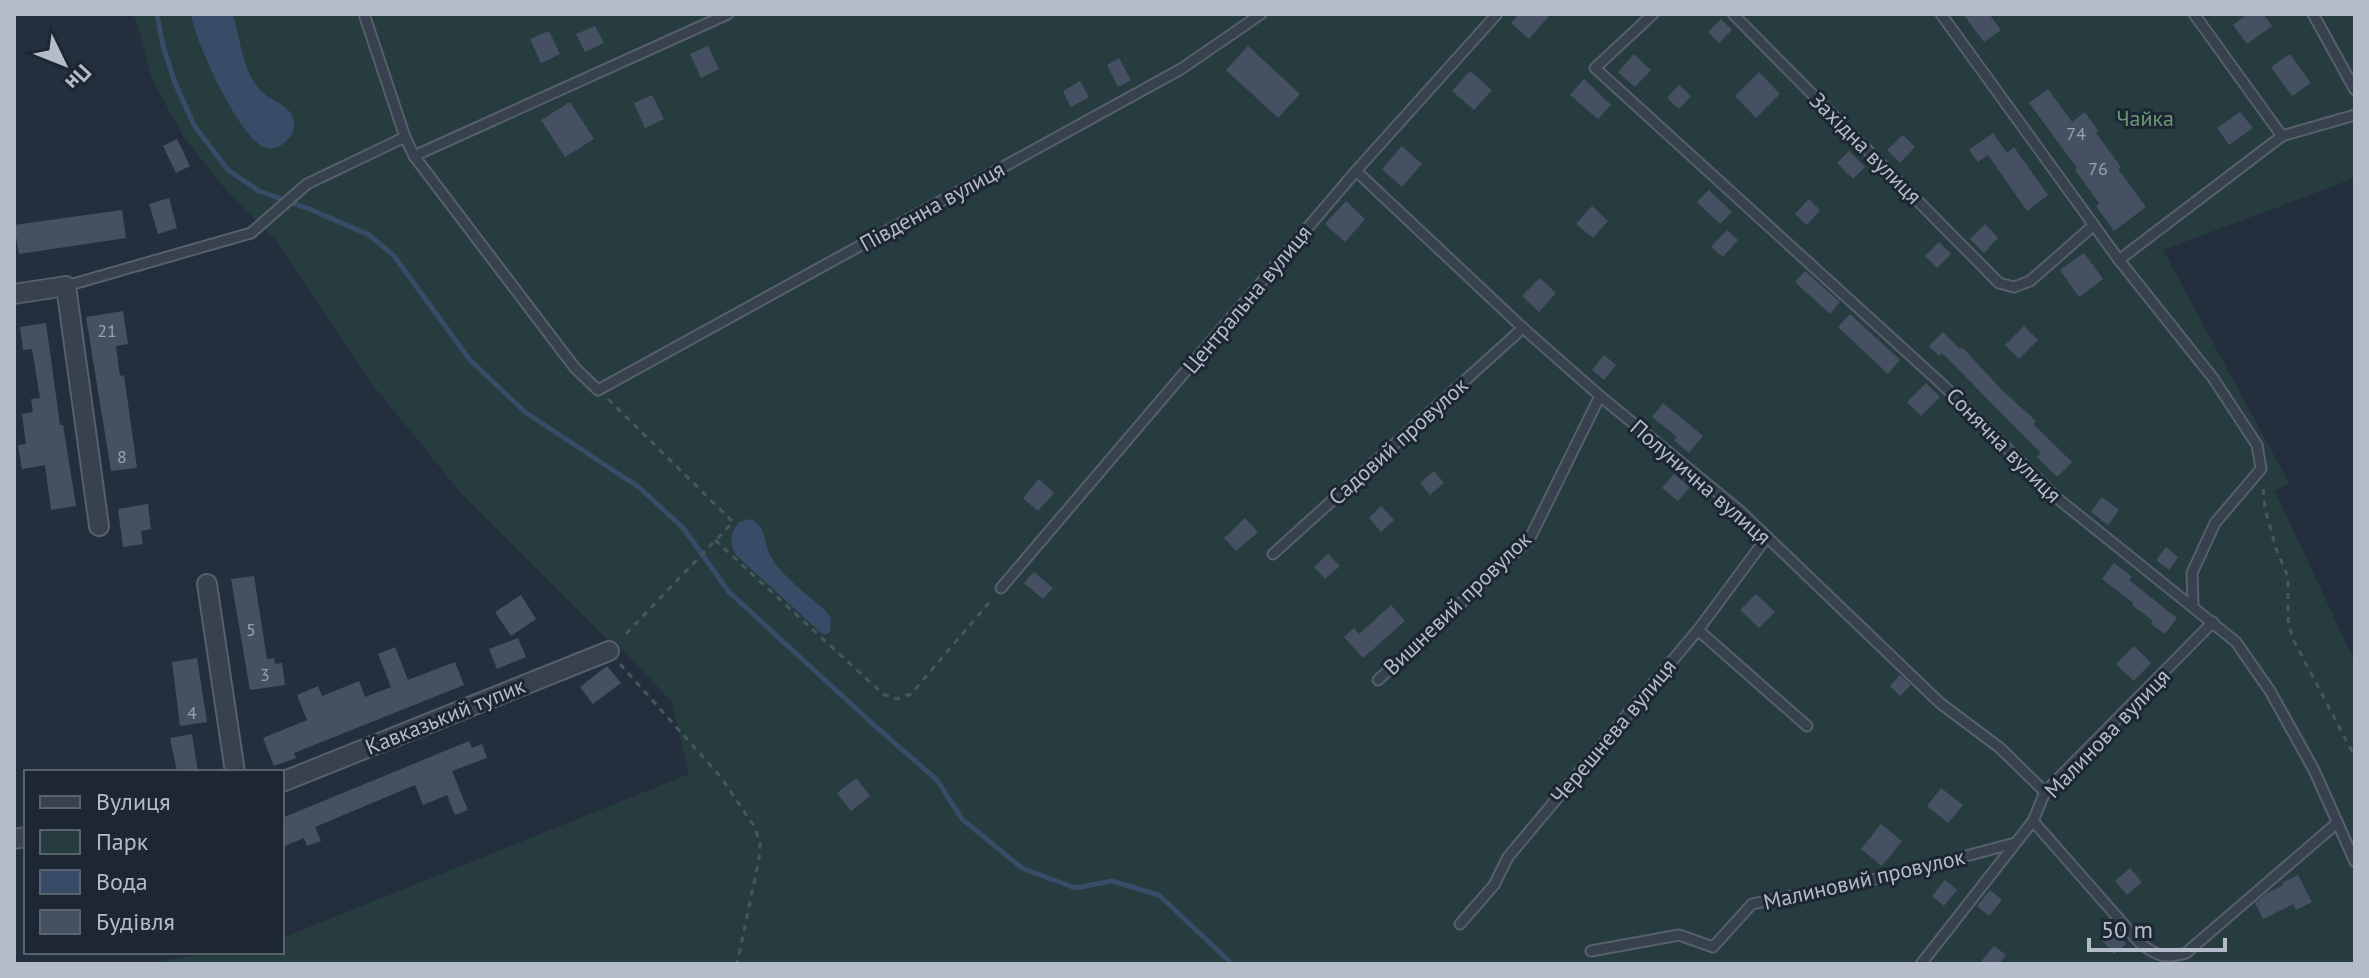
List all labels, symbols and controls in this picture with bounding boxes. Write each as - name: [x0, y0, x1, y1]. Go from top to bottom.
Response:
- north arrow: [24, 24, 104, 104]
- text: Пн: [60, 59, 98, 97]
- street label: Західна вулиця: [1804, 86, 1928, 210]
- park label: Чайка: [2116, 104, 2174, 132]
- house number: 74: [2066, 122, 2086, 145]
- street label: Південна вулиця: [855, 155, 1009, 257]
- house number: 76: [2088, 157, 2108, 180]
- street label: Центральна вулиця: [1177, 219, 1317, 379]
- house number: 21: [97, 319, 117, 342]
- street label: Садовий провулок: [1323, 371, 1474, 511]
- street label: Сонячна вулиця: [1940, 381, 2068, 509]
- street label: Полунична вулиця: [1625, 413, 1777, 551]
- house number: 8: [117, 445, 127, 468]
- street label: Вишневий провулок: [1377, 525, 1537, 681]
- house number: 5: [246, 618, 256, 641]
- street label: Черешнева вулиця: [1544, 653, 1682, 809]
- street label: Малинова вулиця: [2038, 662, 2176, 804]
- house number: 3: [260, 663, 270, 686]
- street label: Кавказький тупик: [361, 671, 529, 761]
- house number: 4: [187, 701, 197, 724]
- legend: [24, 770, 284, 954]
- text: Вулиця: [96, 786, 171, 817]
- text: Парк: [96, 826, 149, 857]
- street label: Малиновий провулок: [1761, 842, 1968, 916]
- text: Вода: [96, 866, 148, 897]
- scale bar: [2089, 902, 2225, 952]
- text: Будівля: [96, 906, 175, 937]
- text: 50 m: [2101, 914, 2153, 945]

